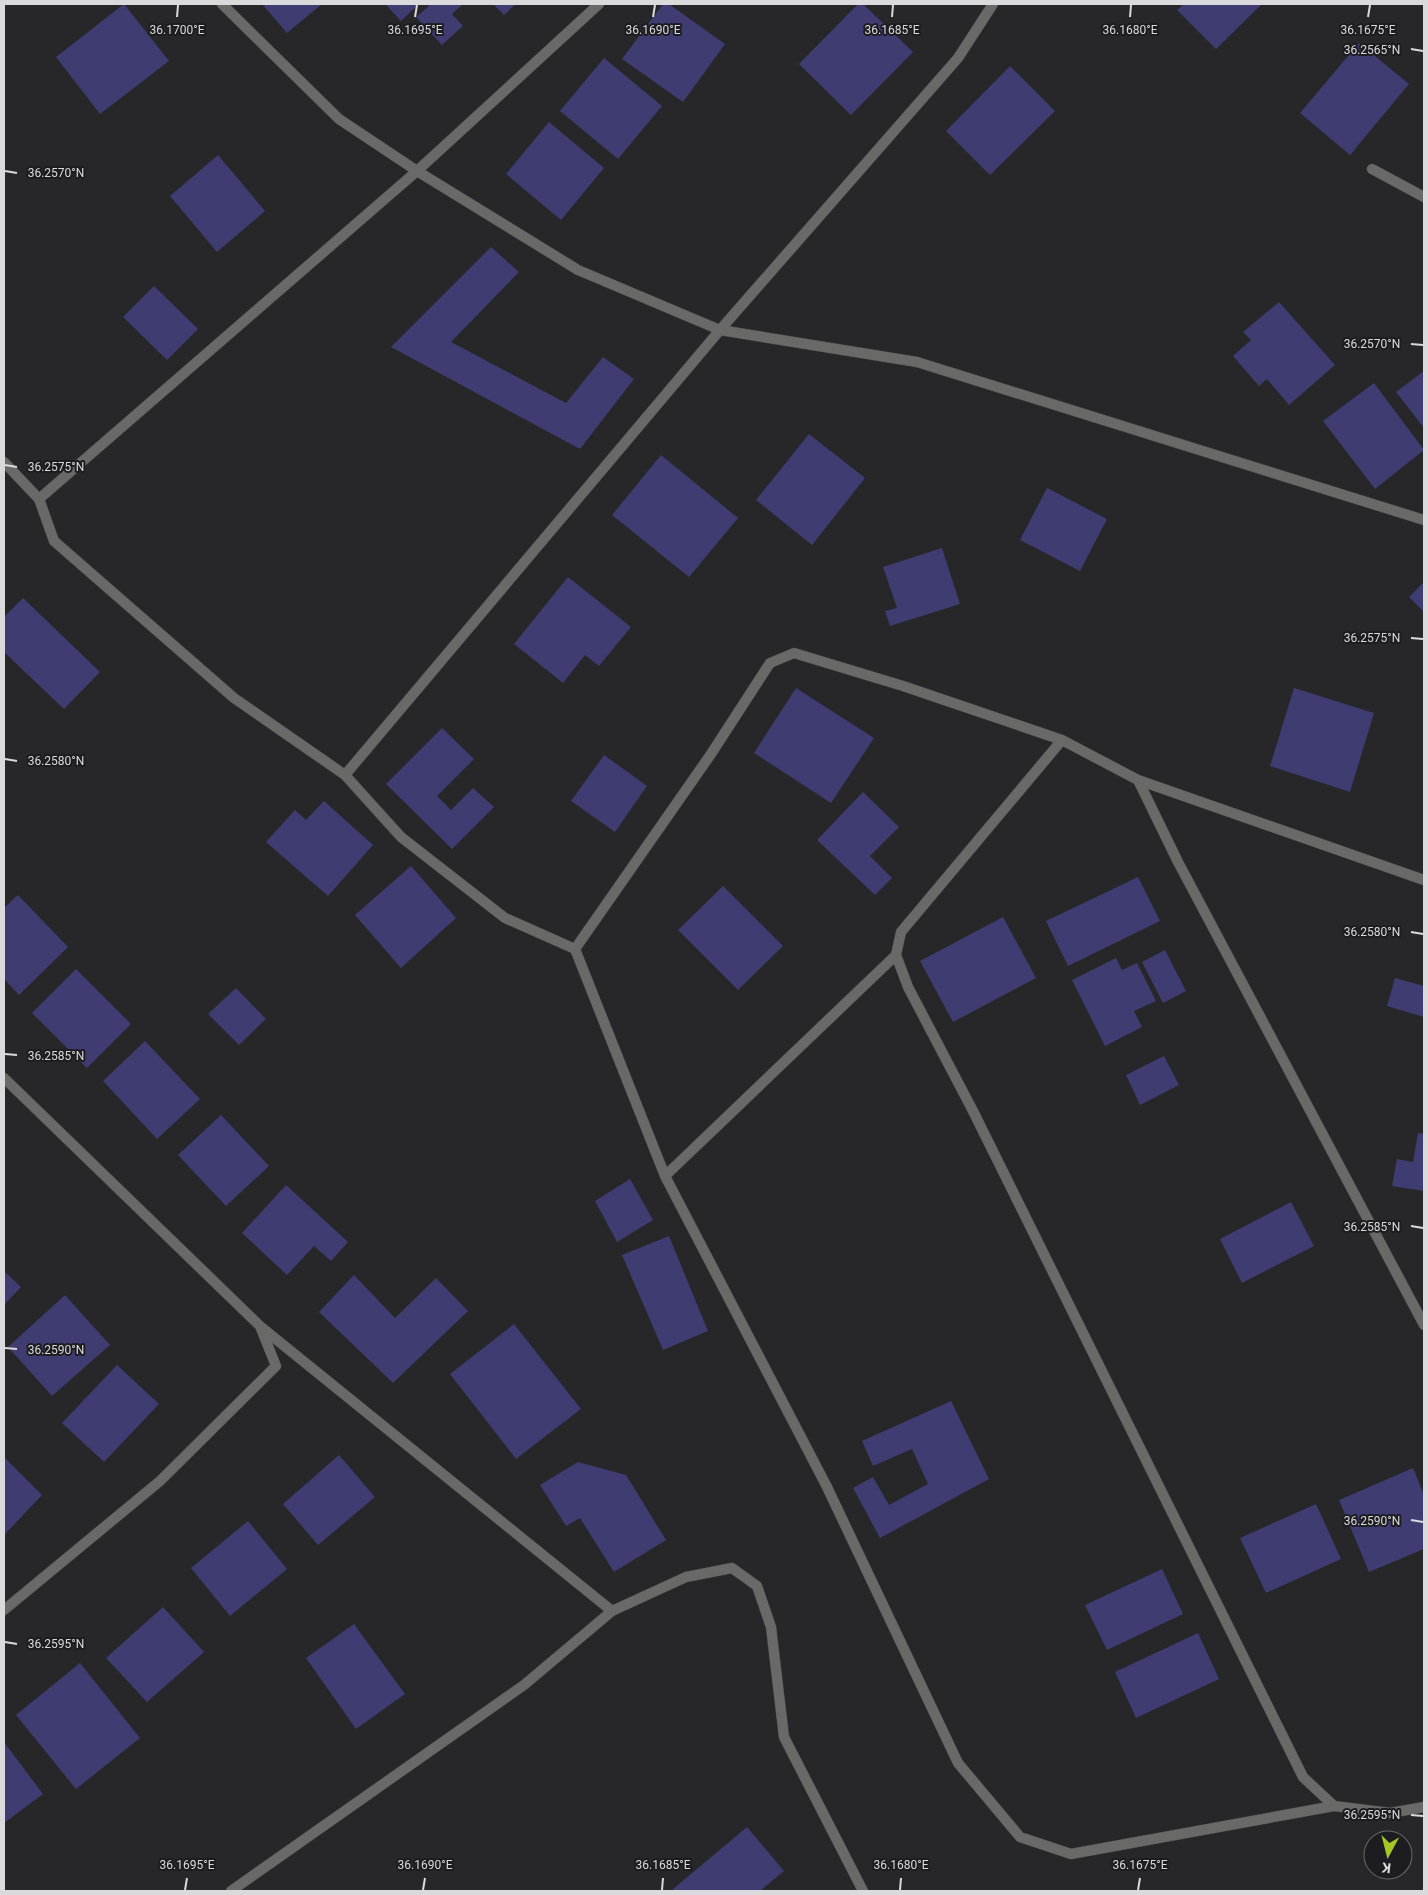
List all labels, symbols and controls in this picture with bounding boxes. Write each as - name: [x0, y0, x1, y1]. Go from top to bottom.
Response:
- text: 36.1700°E: [150, 23, 205, 37]
- text: 36.1695°E: [388, 23, 443, 37]
- text: 36.1690°E: [626, 23, 681, 37]
- text: 36.1685°E: [865, 23, 920, 37]
- text: 36.1680°E: [1103, 23, 1158, 37]
- text: 36.1675°E: [1341, 23, 1396, 37]
- text: 36.2565°N: [1344, 43, 1400, 57]
- text: 36.2570°N: [28, 166, 84, 180]
- text: 36.2570°N: [1344, 337, 1400, 351]
- text: 36.2575°N: [28, 460, 84, 474]
- text: 36.2575°N: [1344, 631, 1400, 645]
- text: 36.2580°N: [28, 754, 84, 768]
- text: 36.2580°N: [1344, 925, 1400, 939]
- text: 36.2585°N: [28, 1049, 84, 1063]
- text: 36.2585°N: [1344, 1220, 1400, 1234]
- text: 36.2590°N: [28, 1343, 84, 1357]
- text: 36.2590°N: [1344, 1514, 1400, 1528]
- text: 36.2595°N: [28, 1637, 84, 1651]
- text: 36.2595°N: [1344, 1808, 1400, 1822]
- north arrow: [1363, 1830, 1413, 1880]
- text: 36.1695°E: [160, 1858, 215, 1872]
- text: 36.1690°E: [398, 1858, 453, 1872]
- text: 36.1685°E: [636, 1858, 691, 1872]
- text: 36.1680°E: [874, 1858, 929, 1872]
- text: 36.1675°E: [1113, 1858, 1168, 1872]
- text: K: [1381, 1859, 1392, 1876]

